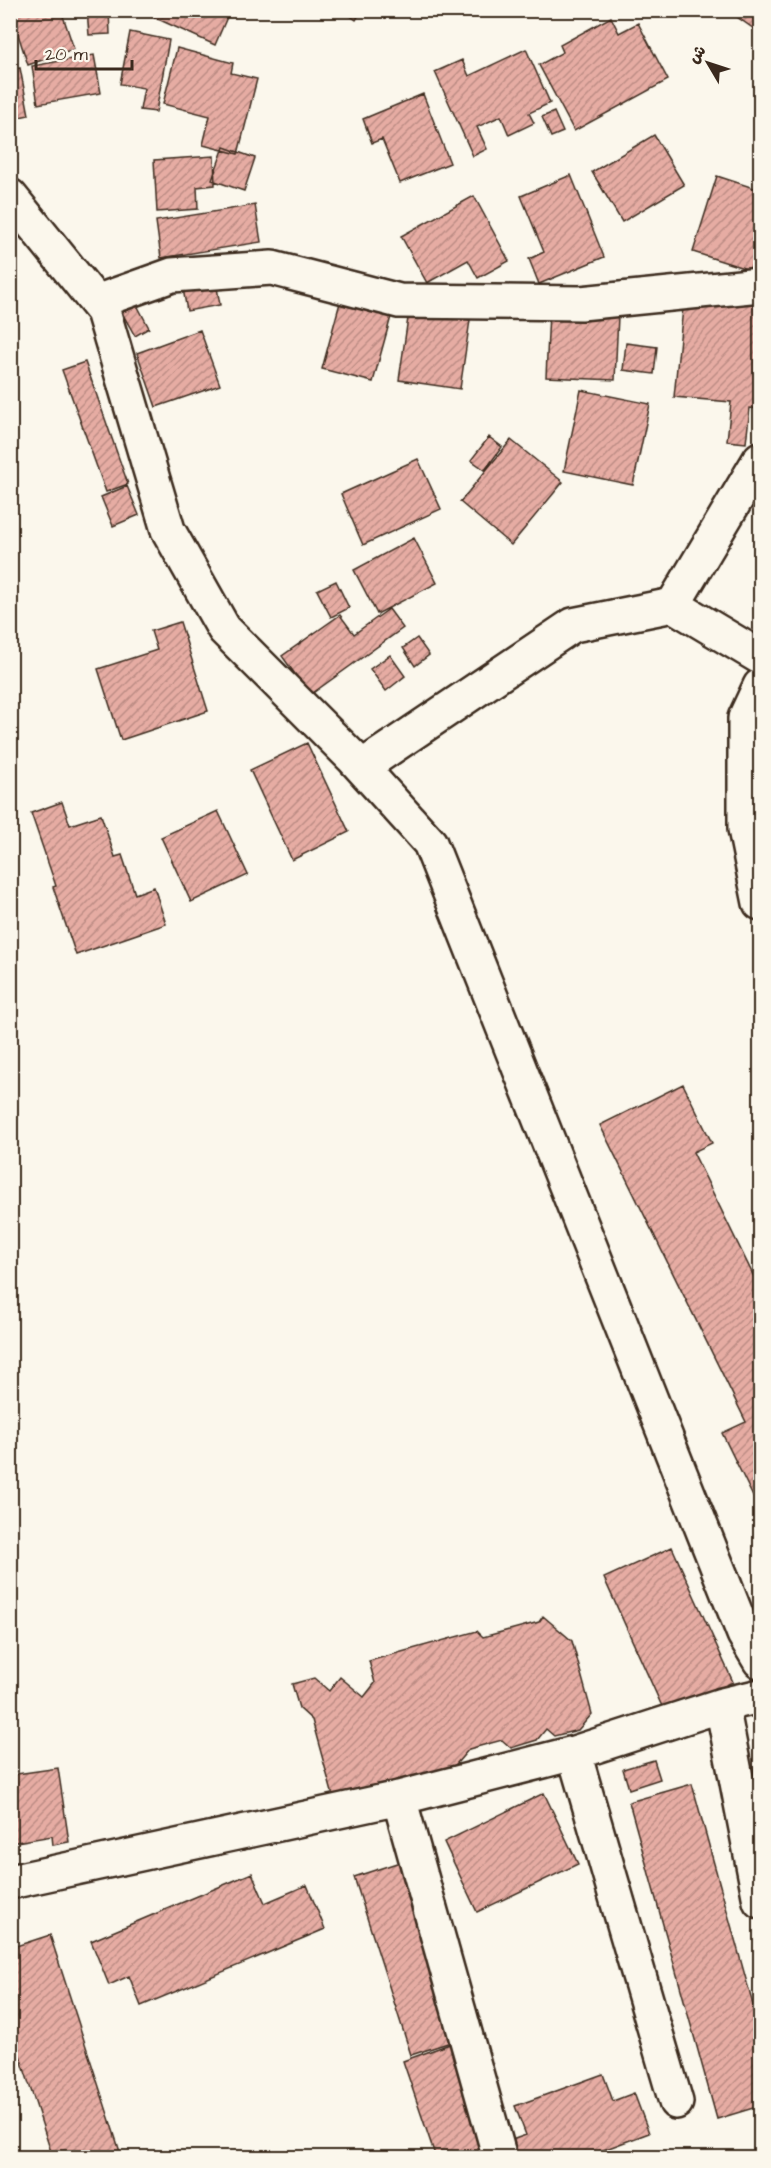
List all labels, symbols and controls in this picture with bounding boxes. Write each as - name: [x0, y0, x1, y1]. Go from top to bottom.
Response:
- scale bar: [36, 33, 132, 71]
- north arrow: [678, 33, 738, 93]
- text: ش: [683, 40, 711, 68]
- text: 20 m: [45, 42, 88, 67]

